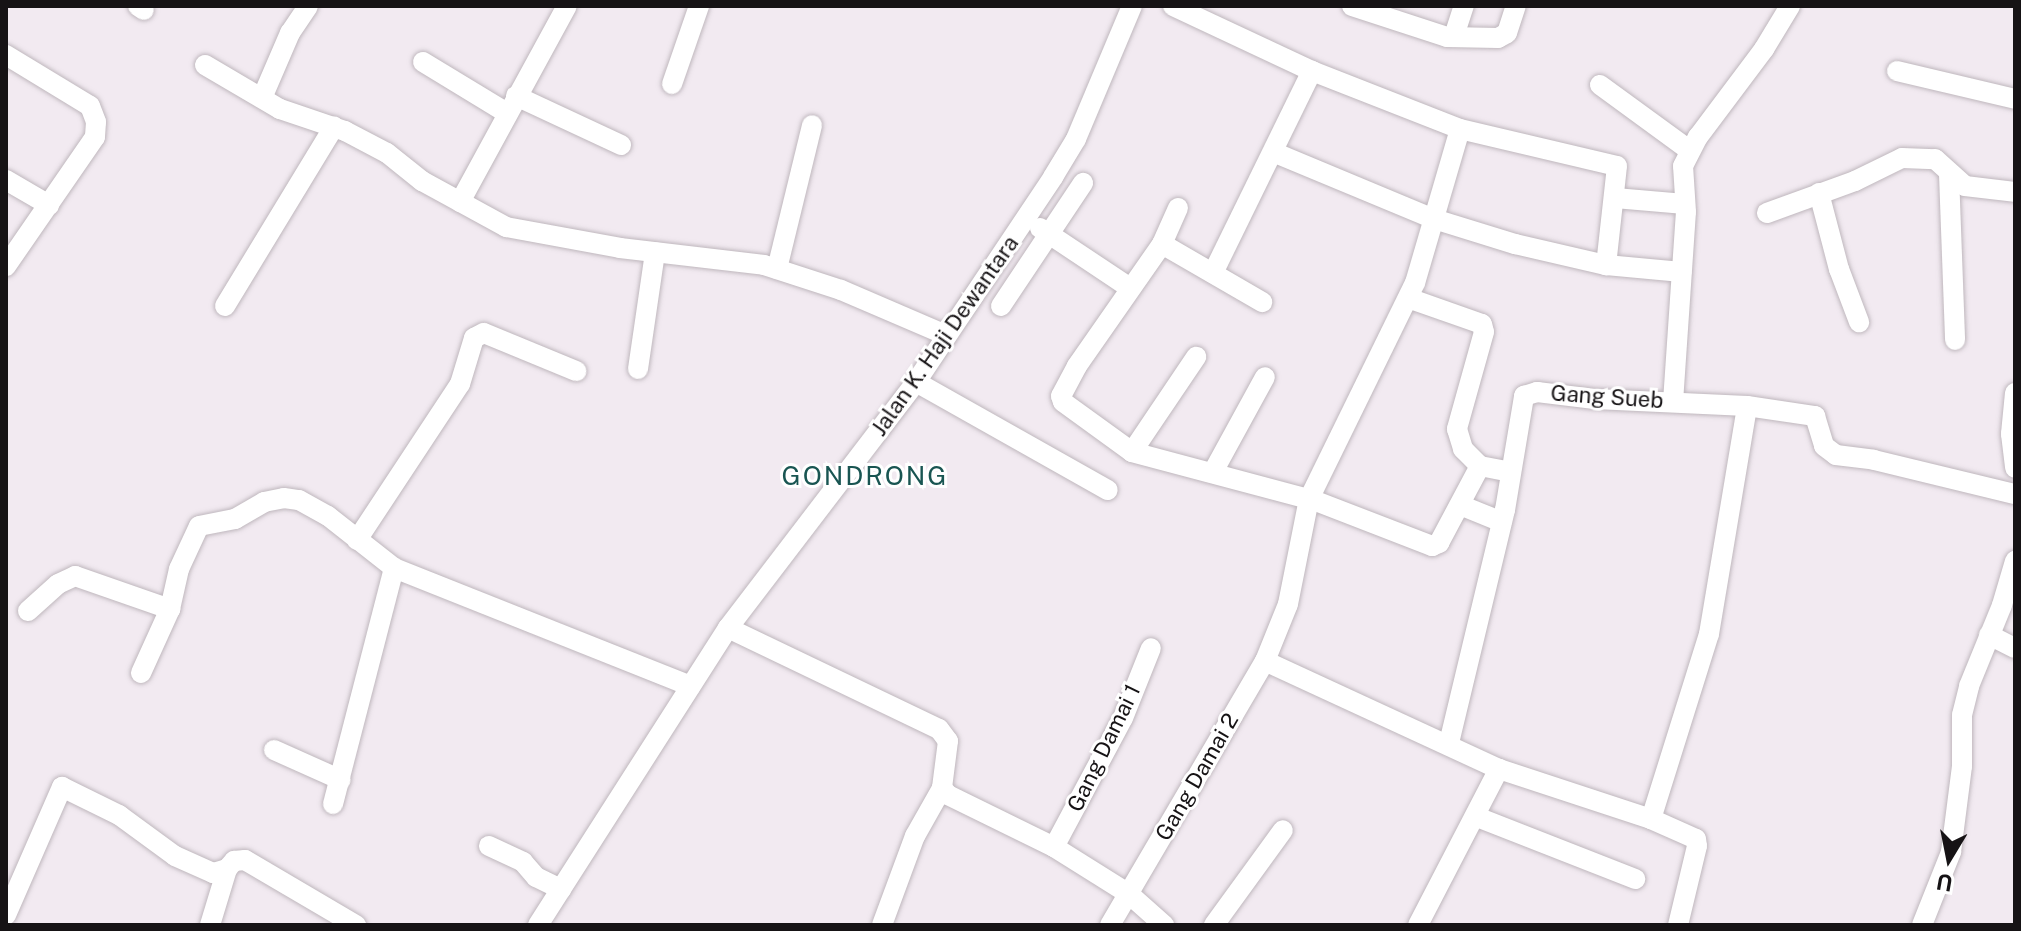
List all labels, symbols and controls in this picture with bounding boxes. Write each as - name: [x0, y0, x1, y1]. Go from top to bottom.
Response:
- street label: Jalan K. Haji Dewantara: [866, 231, 1024, 441]
- street label: Gang Sueb: [1550, 380, 1664, 414]
- district label: GONDRONG: [782, 460, 948, 492]
- street label: Gang Damai 1: [1062, 680, 1146, 816]
- street label: Gang Damai 2: [1150, 709, 1244, 845]
- north arrow: [1909, 819, 1989, 899]
- text: U: [1935, 868, 1955, 897]

